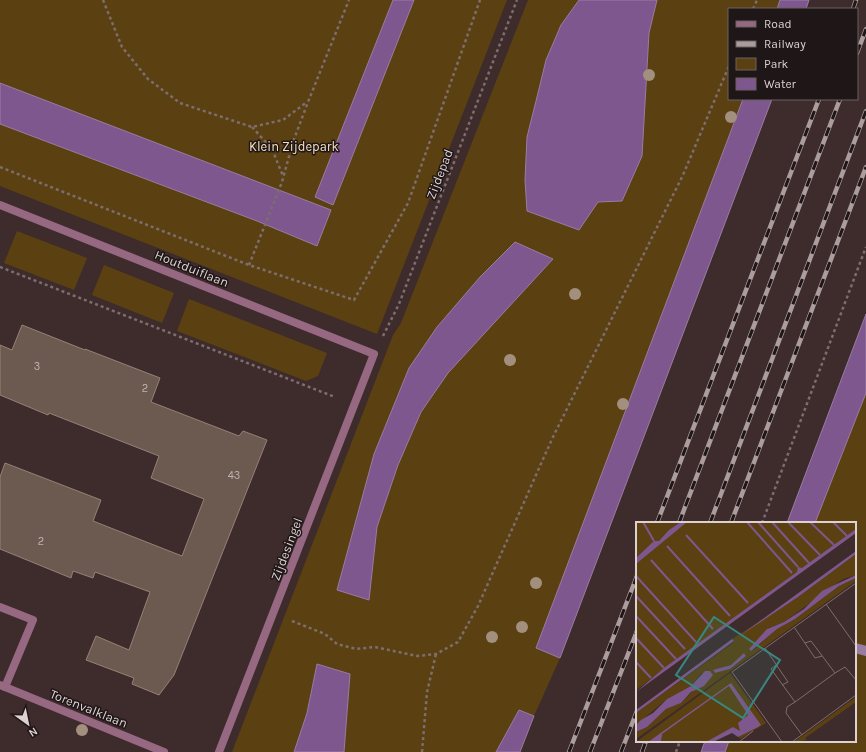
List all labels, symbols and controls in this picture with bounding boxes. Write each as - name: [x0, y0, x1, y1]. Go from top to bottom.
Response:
- legend: [728, 8, 858, 100]
- text: Road: [764, 17, 792, 31]
- text: Railway: [764, 37, 806, 51]
- text: Park: [764, 57, 789, 71]
- text: Water: [764, 77, 797, 91]
- park label: Klein Zijdepark: [249, 139, 339, 154]
- street label: Zijdepad: [423, 147, 456, 201]
- street label: Houtduiflaan: [153, 247, 231, 290]
- house number: 3: [34, 360, 40, 373]
- house number: 2: [142, 382, 148, 395]
- house number: 43: [228, 469, 240, 482]
- street label: Zijdesingel: [268, 516, 305, 583]
- inset map: [636, 522, 856, 742]
- house number: 2: [38, 535, 44, 548]
- street label: Torenvalklaan: [48, 686, 130, 731]
- north arrow: [8, 704, 48, 744]
- text: N: [26, 724, 40, 740]

